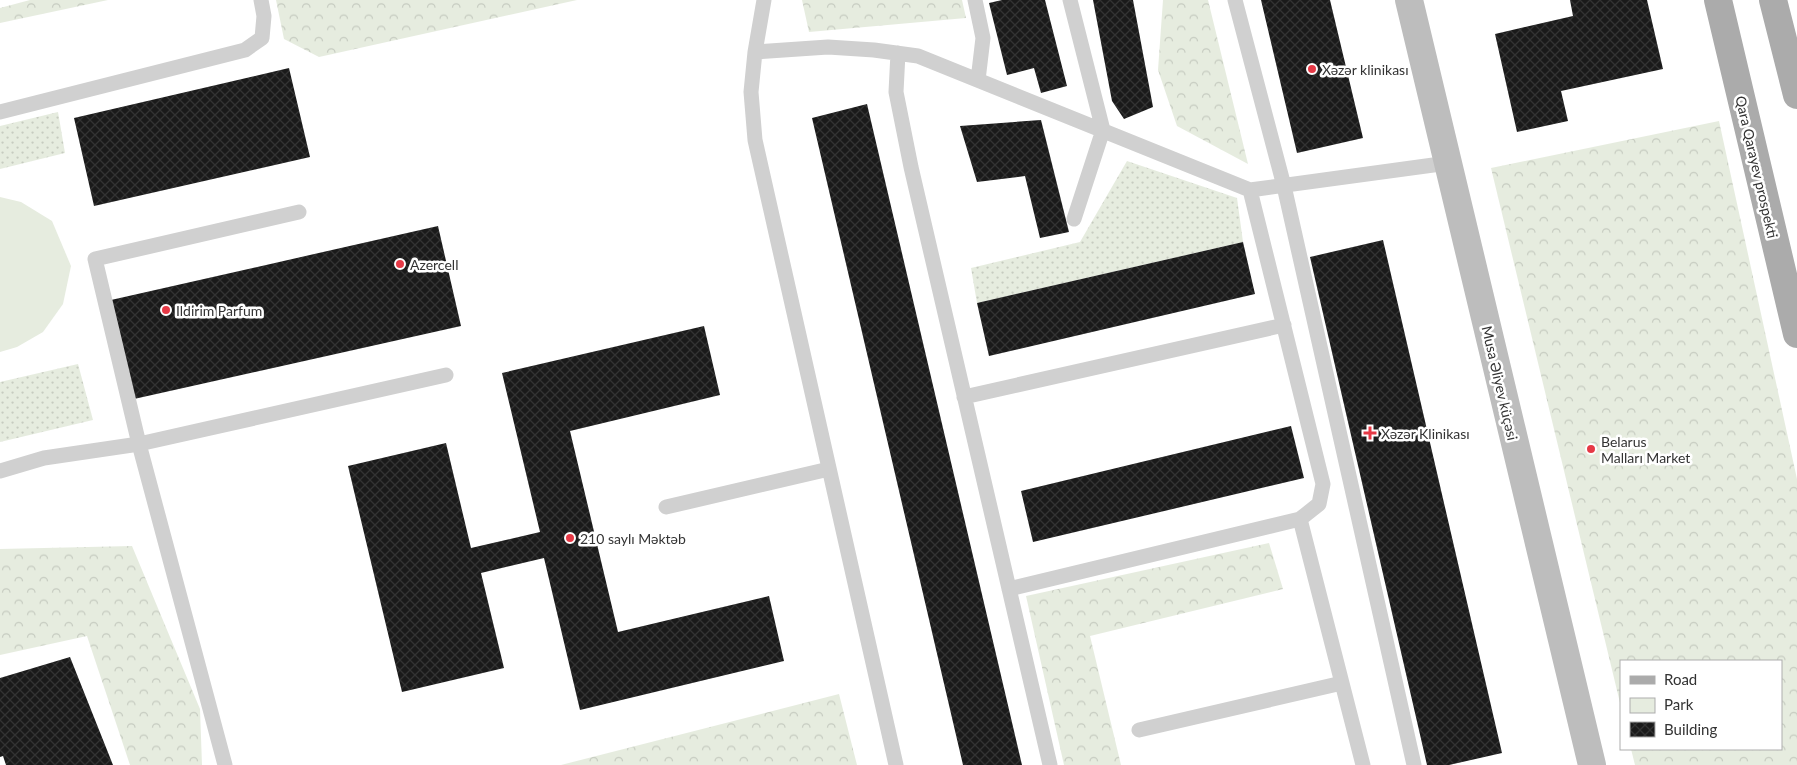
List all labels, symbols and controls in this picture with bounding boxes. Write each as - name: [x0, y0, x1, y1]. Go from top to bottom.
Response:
- place label: Xəzər klinikası: [1322, 61, 1409, 78]
- marker: Xəzər klinikası: [1306, 63, 1318, 75]
- street label: Qara Qarayev prospekti: [1732, 94, 1782, 240]
- place label: Azercell: [410, 256, 458, 273]
- marker: Azercell: [394, 258, 406, 270]
- place label: Ildirim Parfum: [176, 302, 262, 319]
- marker: Ildirim Parfum: [160, 304, 172, 316]
- street label: Musa Əliyev küçəsi: [1479, 324, 1521, 442]
- place label: Xəzər Klinikası: [1381, 425, 1470, 442]
- marker: Xəzər Klinikası: [1363, 426, 1377, 440]
- place label: Belarus Malları Market: [1601, 433, 1690, 466]
- marker: Belarus Malları Market: [1585, 443, 1597, 455]
- place label: 210 saylı Məktəb: [580, 530, 686, 547]
- marker: 210 saylı Məktəb: [564, 532, 576, 544]
- legend: [1620, 660, 1782, 750]
- text: Road: [1664, 670, 1697, 688]
- text: Park: [1664, 695, 1694, 713]
- text: Building: [1664, 720, 1717, 738]

